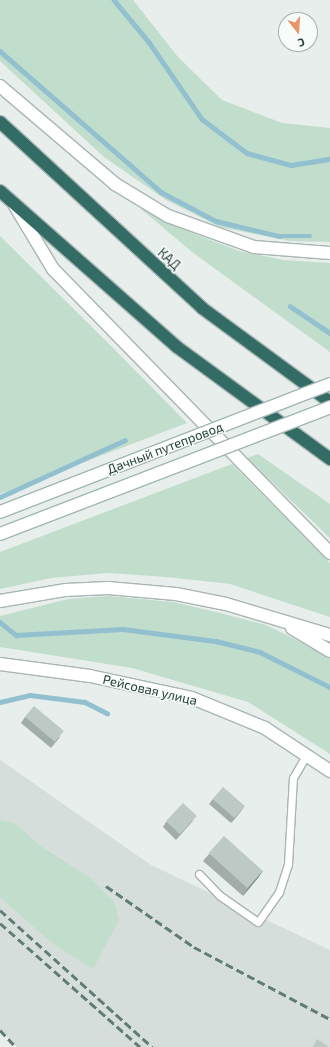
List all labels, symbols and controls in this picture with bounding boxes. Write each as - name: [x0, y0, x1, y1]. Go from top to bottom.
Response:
- north arrow: [278, 12, 318, 52]
- text: С: [296, 36, 306, 50]
- street label: КАД: [155, 245, 183, 273]
- street label: Дачный путепровод: [105, 419, 225, 477]
- street label: Рейсовая улица: [101, 672, 199, 708]

